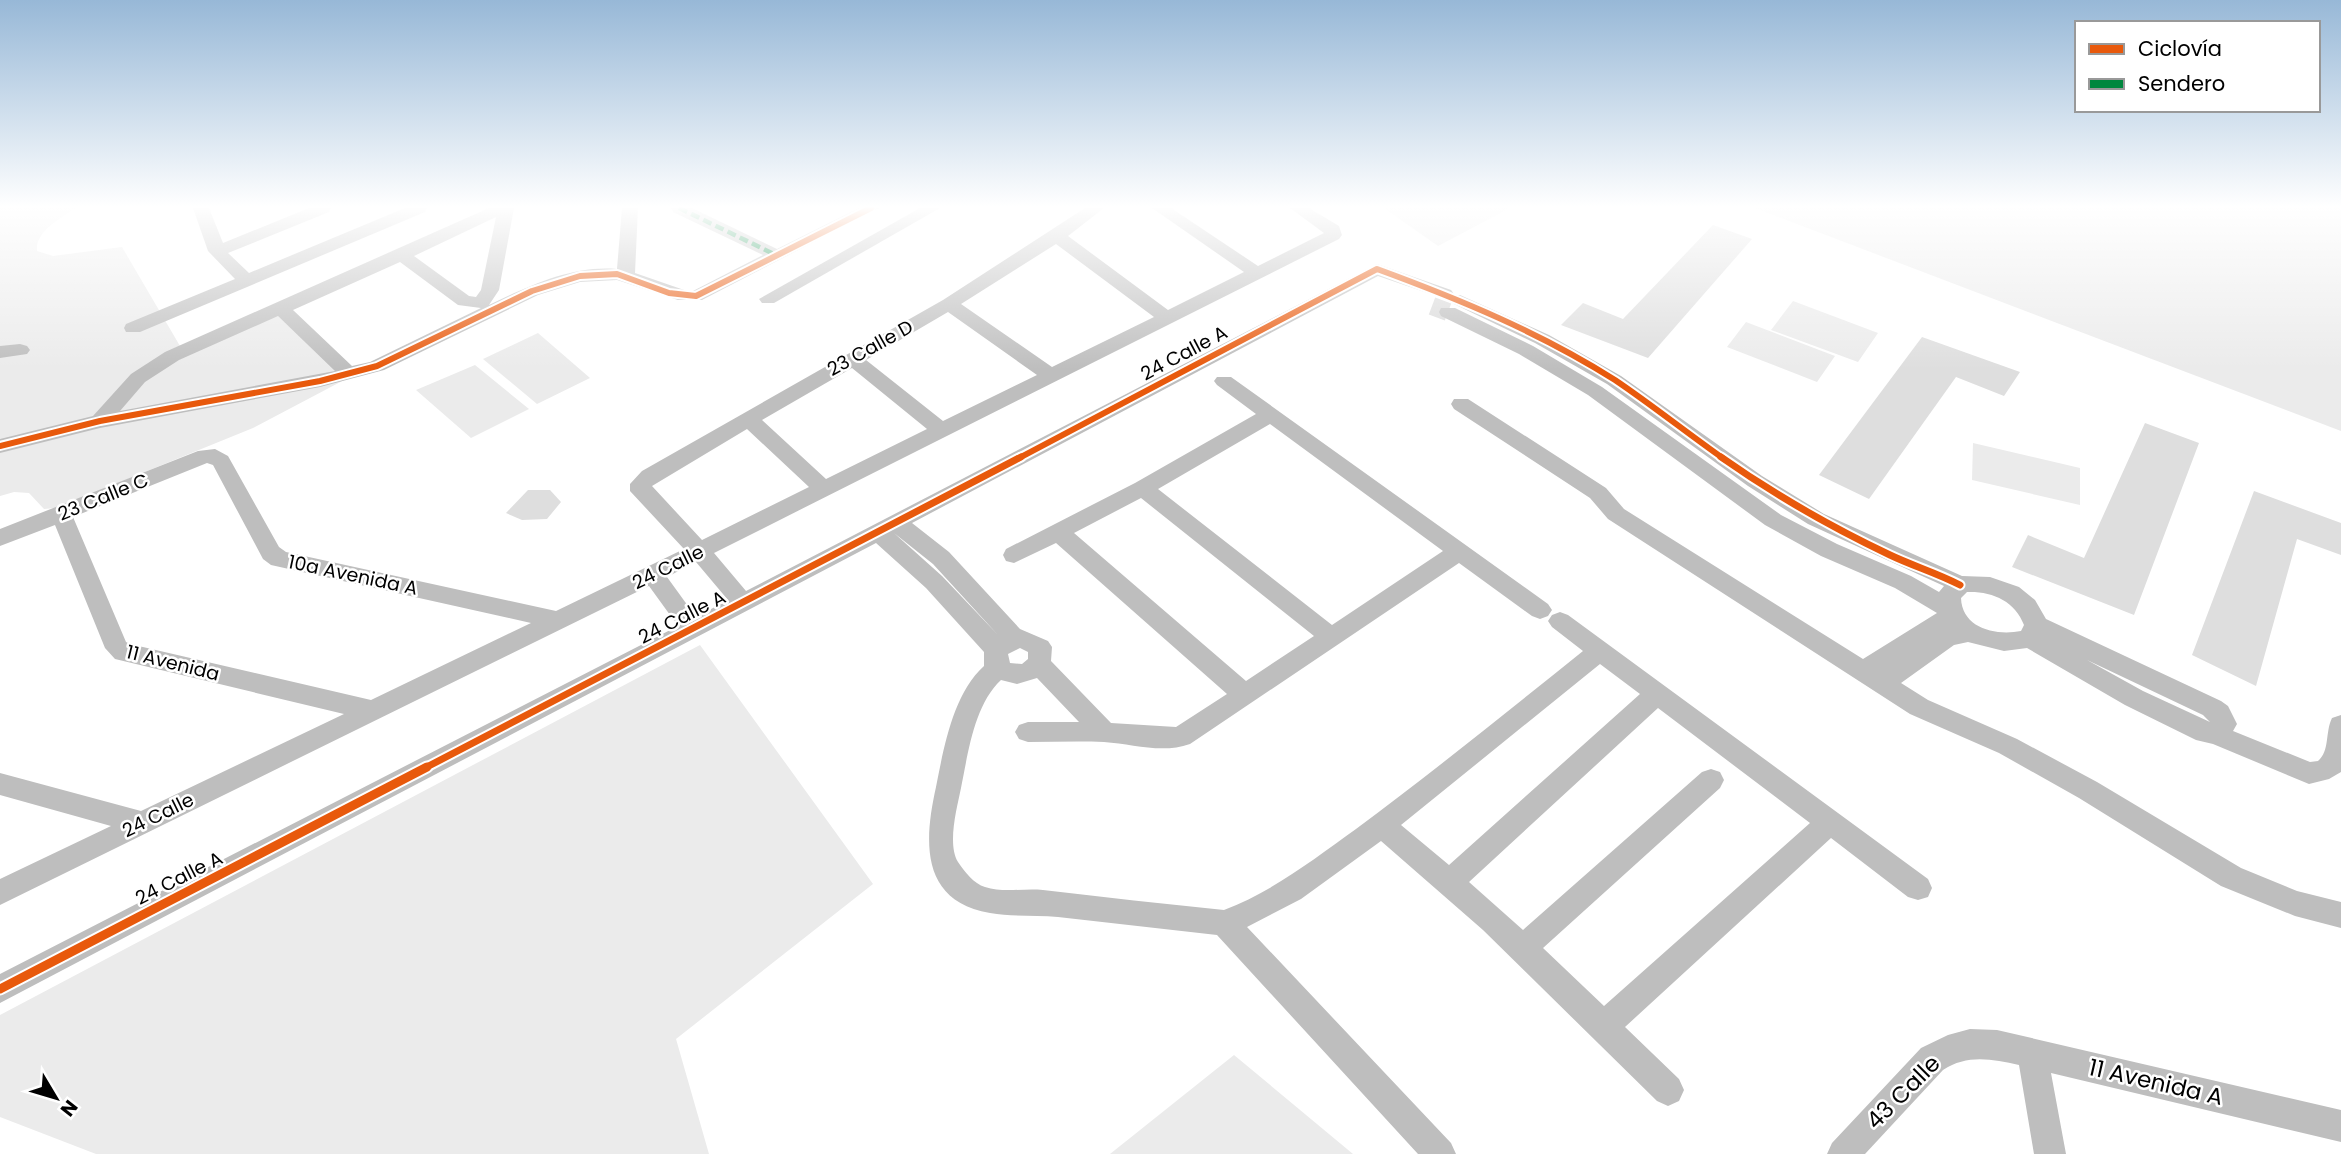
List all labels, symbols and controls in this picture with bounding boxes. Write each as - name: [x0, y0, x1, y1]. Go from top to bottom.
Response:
- legend: [2075, 21, 2320, 112]
- text: Ciclovía: [2138, 34, 2222, 63]
- text: Sendero: [2138, 69, 2225, 98]
- street label: 23 Calle D: [822, 313, 918, 383]
- street label: 24 Calle A: [1136, 319, 1232, 387]
- street label: 23 Calle C: [54, 467, 152, 527]
- street label: 24 Calle: [628, 538, 708, 596]
- street label: 10a Avenida A: [286, 548, 420, 602]
- street label: 24 Calle A: [634, 583, 730, 650]
- street label: 11 Avenida: [124, 638, 222, 688]
- street label: 24 Calle: [118, 786, 198, 844]
- street label: 24 Calle A: [131, 844, 227, 911]
- street label: 43 Calle: [1859, 1048, 1947, 1136]
- street label: 11 Avenida A: [2086, 1051, 2226, 1113]
- north arrow: [21, 1063, 91, 1133]
- text: N: [54, 1094, 84, 1122]

